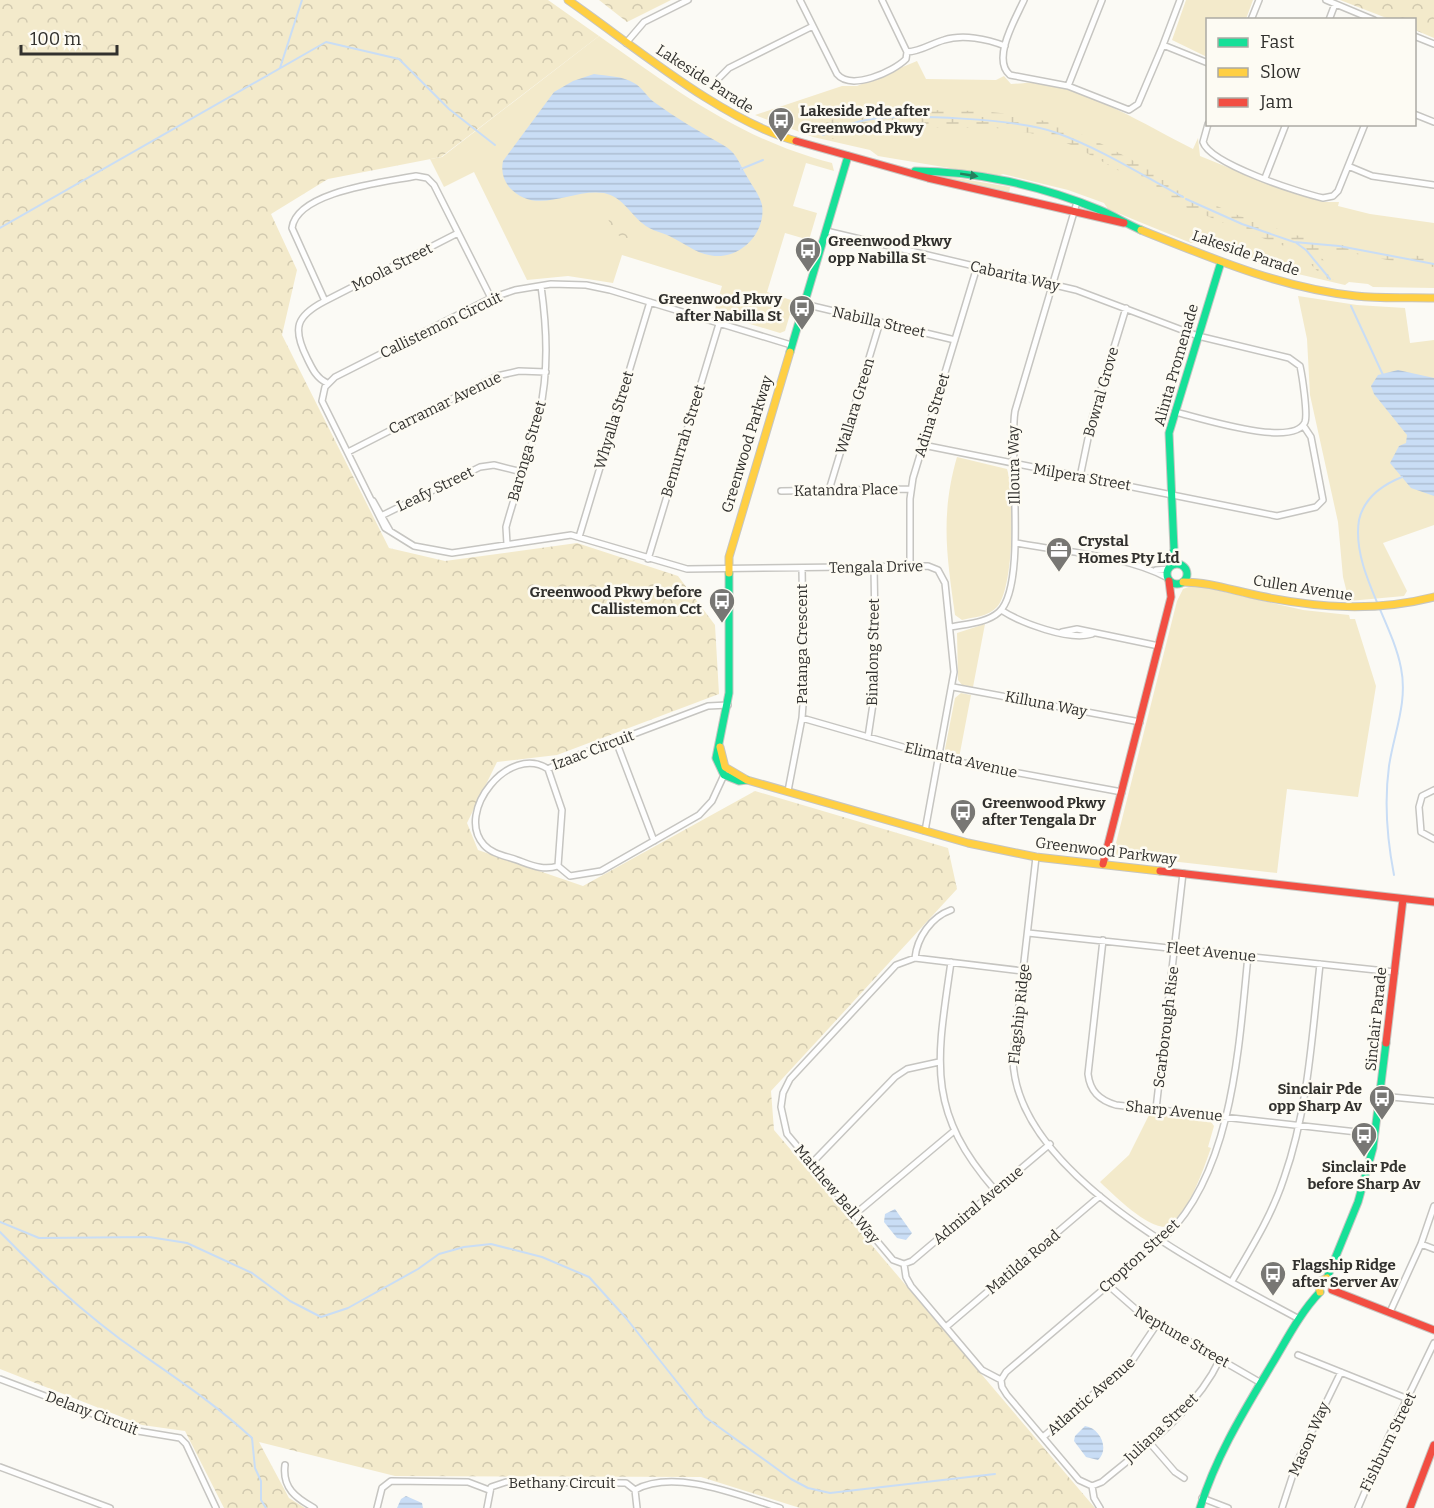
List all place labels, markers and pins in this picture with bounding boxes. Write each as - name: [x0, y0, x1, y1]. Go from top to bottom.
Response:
- place label: Lakeside Pde after Greenwood Pkwy: [800, 102, 930, 137]
- bus stop icon: Lakeside Pde after Greenwood Pkwy: [766, 105, 796, 143]
- place label: Greenwood Pkwy opp Nabilla St: [828, 232, 952, 267]
- bus stop icon: Greenwood Pkwy opp Nabilla St: [793, 235, 823, 273]
- place label: Greenwood Pkwy after Nabilla St: [658, 290, 783, 325]
- bus stop icon: Greenwood Pkwy after Nabilla St: [787, 293, 817, 331]
- place label: Crystal Homes Pty Ltd: [1078, 532, 1180, 567]
- office icon: Crystal Homes Pty Ltd: [1044, 535, 1074, 573]
- place label: Greenwood Pkwy before Callistemon Cct: [529, 583, 702, 618]
- bus stop icon: Greenwood Pkwy before Callistemon Cct: [707, 586, 737, 624]
- place label: Greenwood Pkwy after Tengala Dr: [982, 794, 1106, 829]
- bus stop icon: Greenwood Pkwy after Tengala Dr: [948, 797, 978, 835]
- place label: Sinclair Pde opp Sharp Av: [1268, 1080, 1363, 1115]
- bus stop icon: Sinclair Pde opp Sharp Av: [1367, 1083, 1397, 1121]
- bus stop icon: Sinclair Pde before Sharp Av: [1349, 1120, 1379, 1158]
- place label: Sinclair Pde before Sharp Av: [1308, 1158, 1421, 1193]
- place label: Flagship Ridge after Server Av: [1292, 1256, 1399, 1291]
- bus stop icon: Flagship Ridge after Server Av: [1258, 1259, 1288, 1297]

